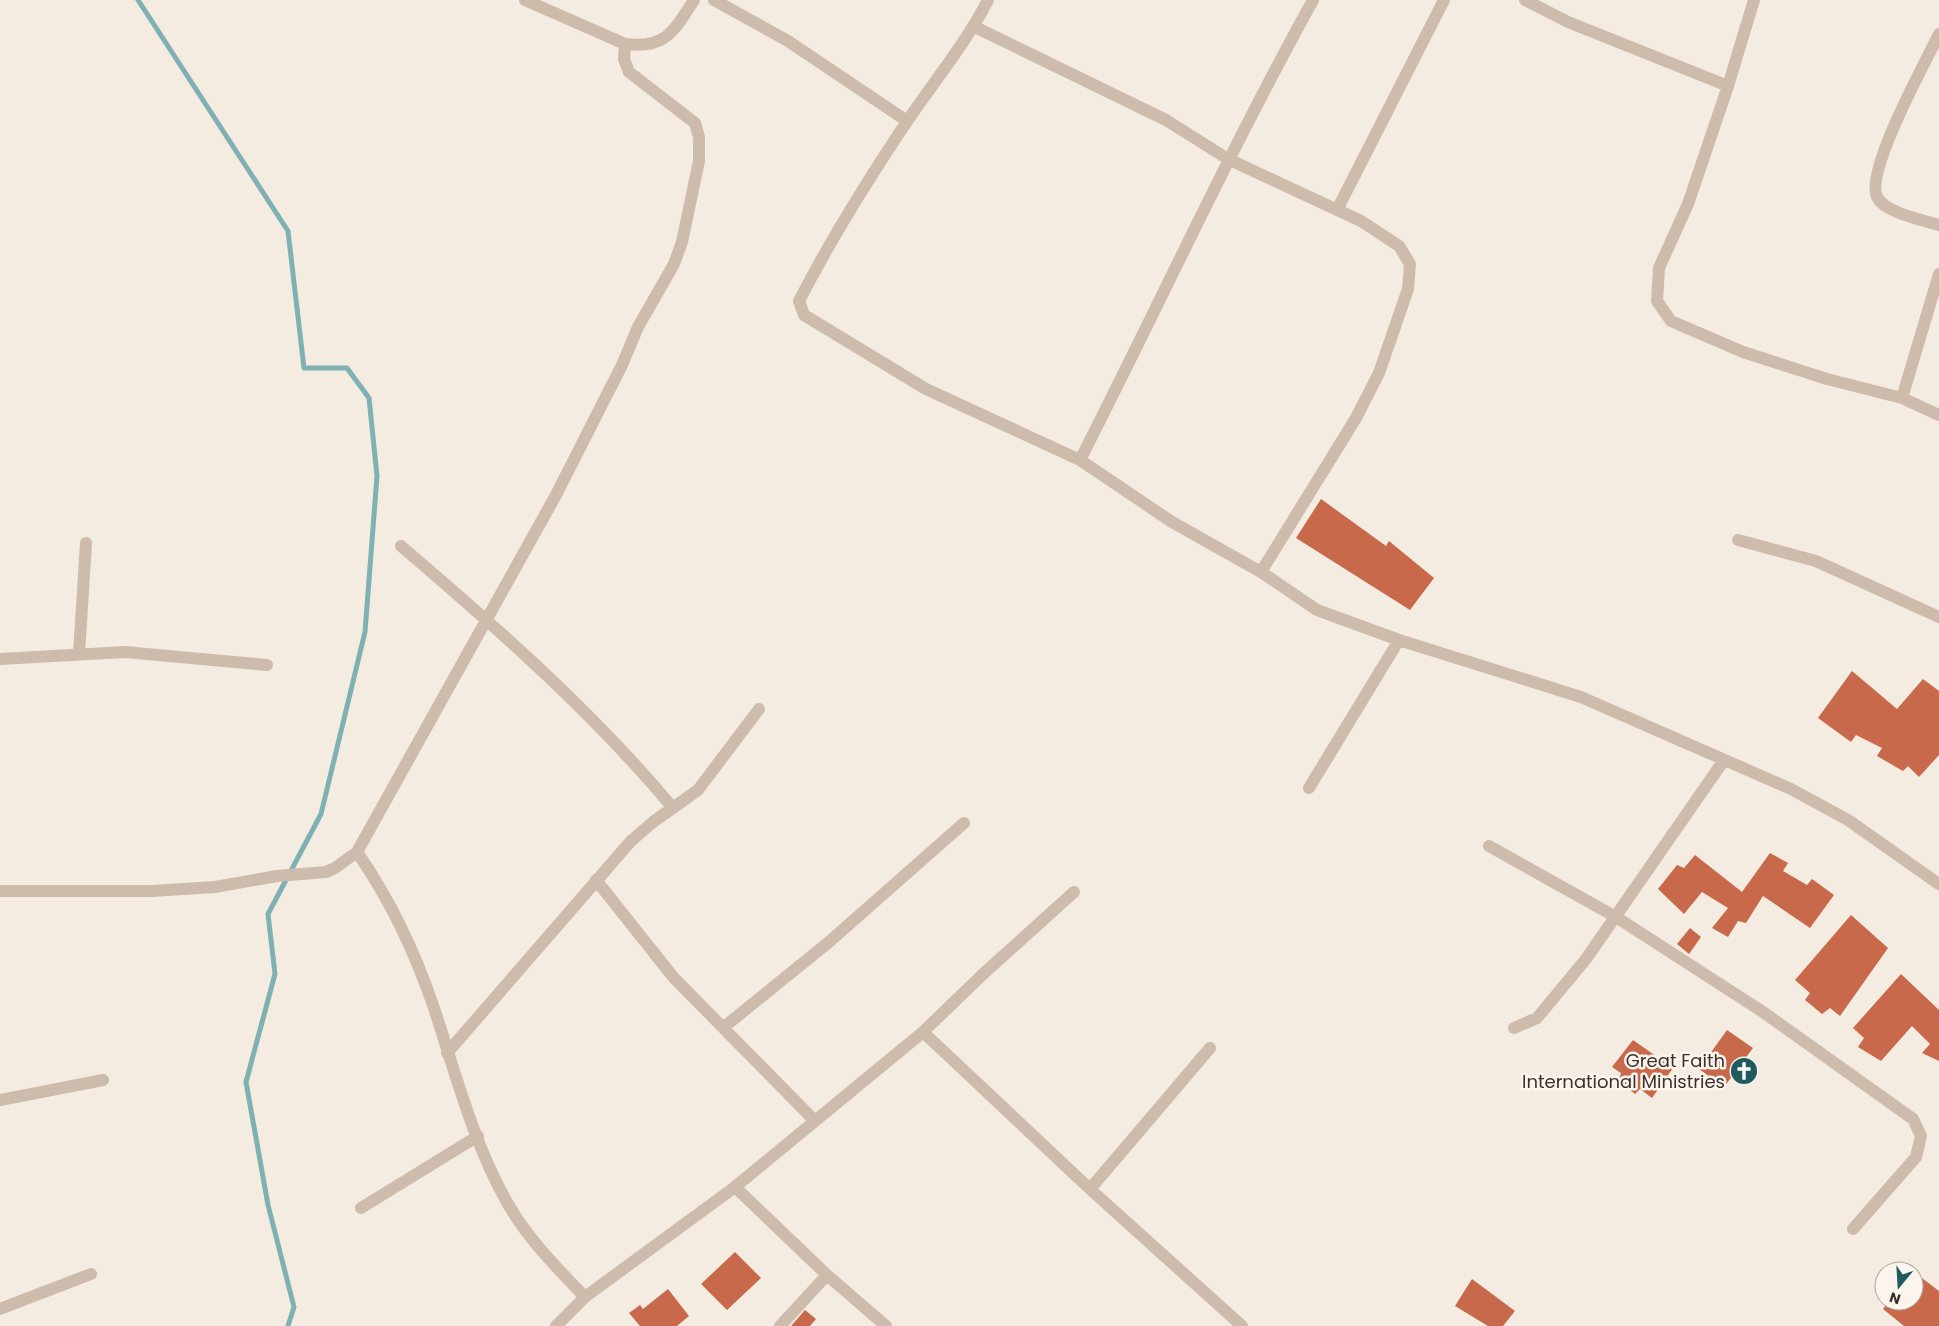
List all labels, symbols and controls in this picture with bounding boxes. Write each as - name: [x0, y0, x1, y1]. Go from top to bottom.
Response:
- place label: Great Faith International Ministries: [1522, 1048, 1725, 1094]
- church icon: Great Faith International Ministries: [1729, 1056, 1759, 1086]
- north arrow: [1874, 1261, 1924, 1311]
- text: N: [1887, 1287, 1903, 1310]

